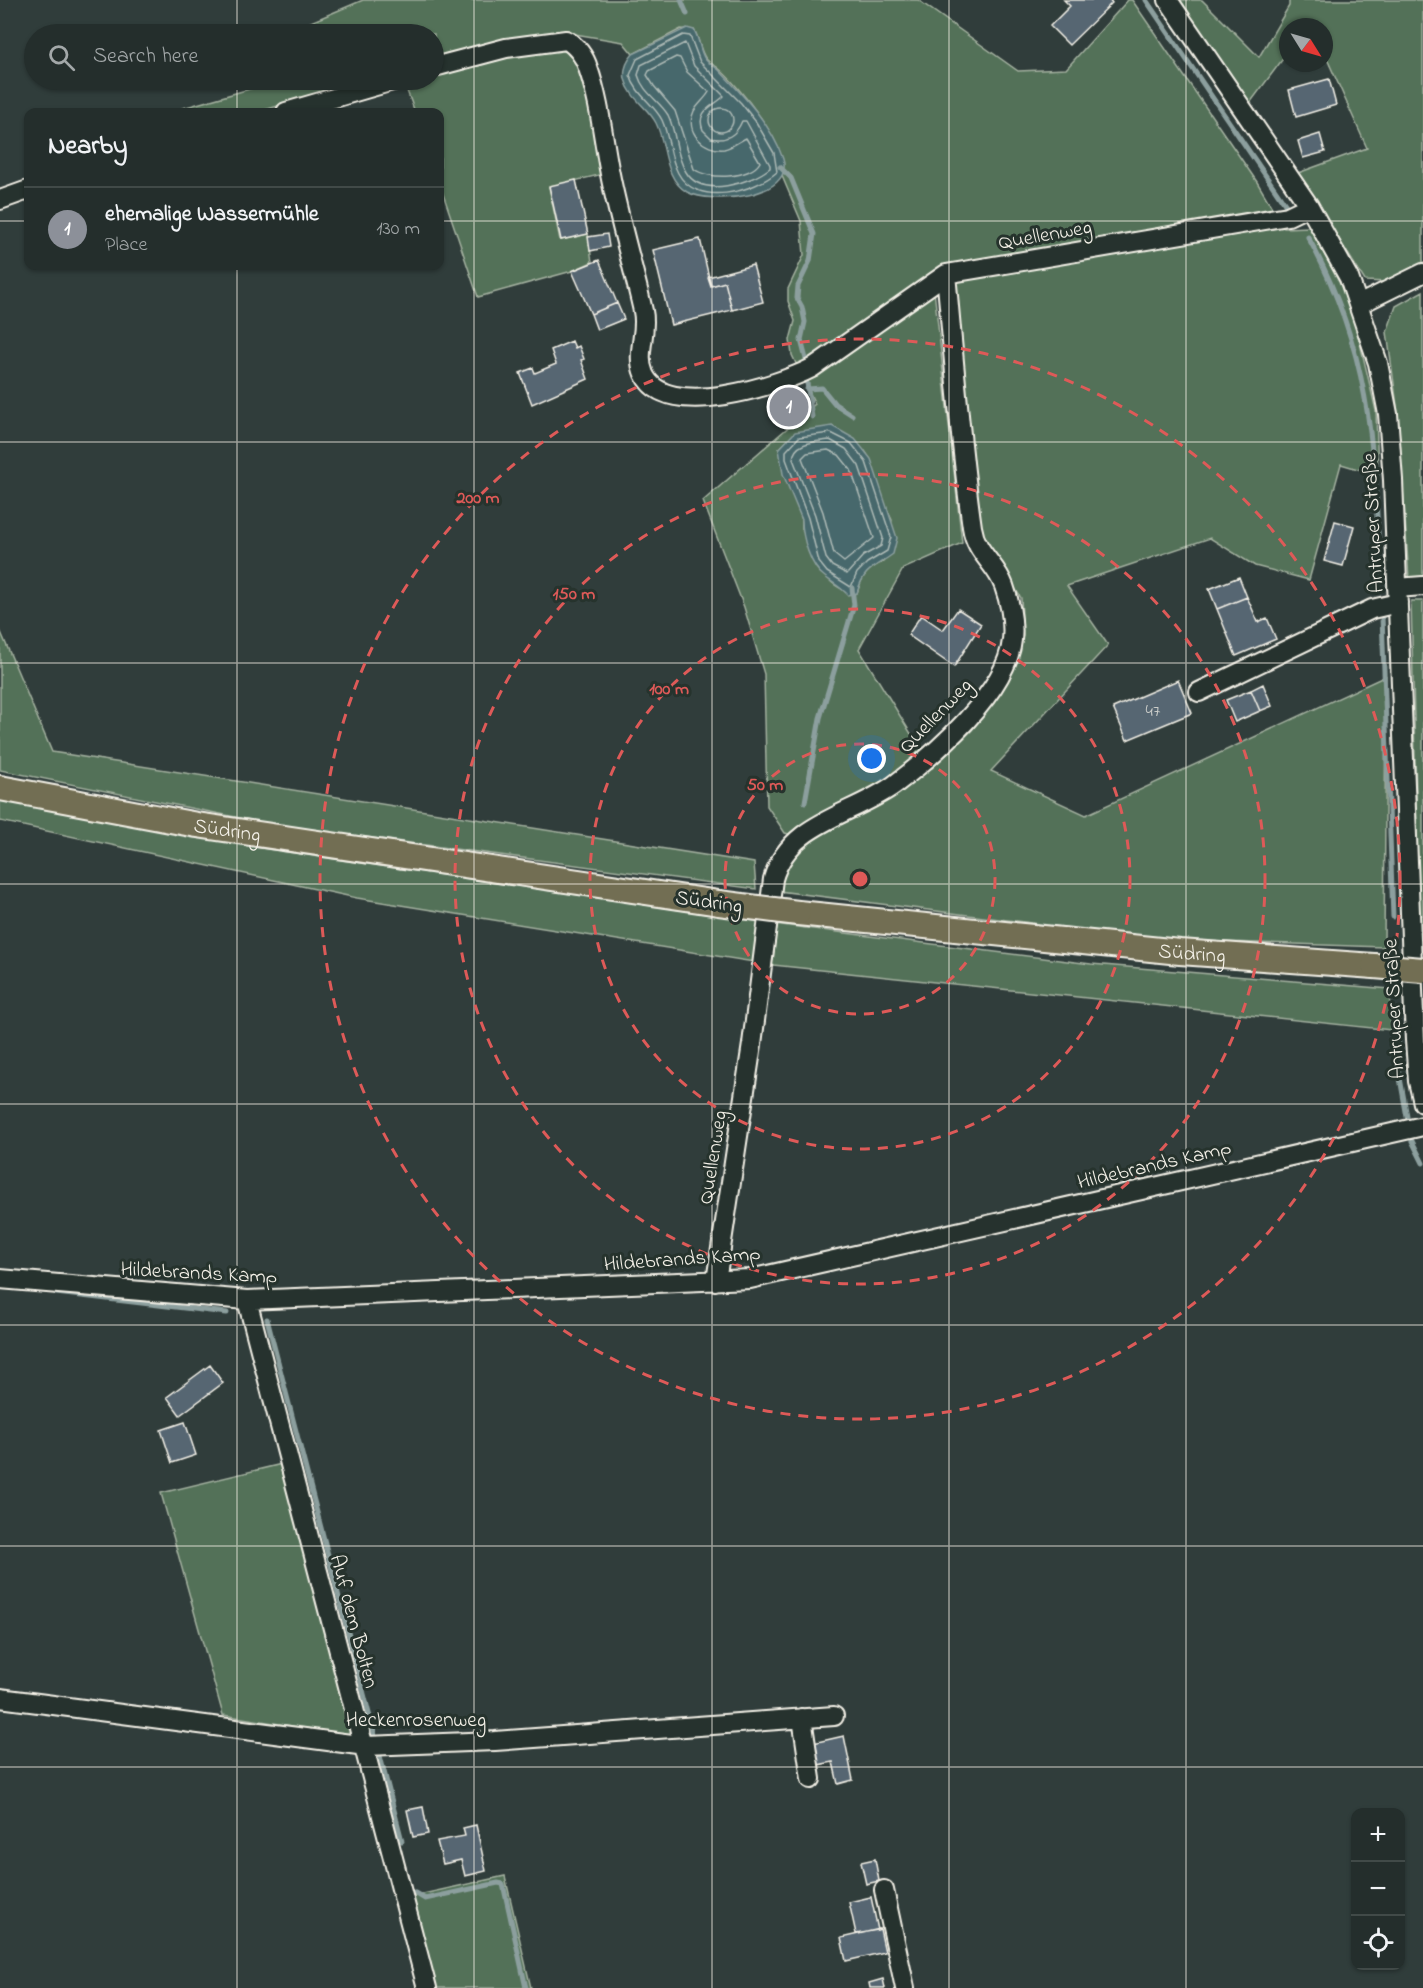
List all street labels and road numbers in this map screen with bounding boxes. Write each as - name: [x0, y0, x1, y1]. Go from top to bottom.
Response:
- street label: Quellenweg: [996, 213, 1095, 261]
- street label: Antruper Straße: [1355, 452, 1393, 594]
- street label: Quellenweg: [893, 672, 981, 762]
- street label: Südring: [191, 812, 262, 853]
- street label: Südring: [673, 883, 744, 925]
- street label: Südring: [1157, 937, 1227, 974]
- street label: Antruper Straße: [1376, 938, 1414, 1080]
- street label: Quellenweg: [692, 1108, 738, 1207]
- street label: Hildebrands Kamp: [1075, 1134, 1234, 1198]
- street label: Hildebrands Kamp: [603, 1240, 761, 1280]
- street label: Hildebrands Kamp: [120, 1255, 278, 1293]
- street label: Auf dem Bolten: [321, 1551, 385, 1692]
- street label: Heckenrosenweg: [346, 1706, 486, 1738]

